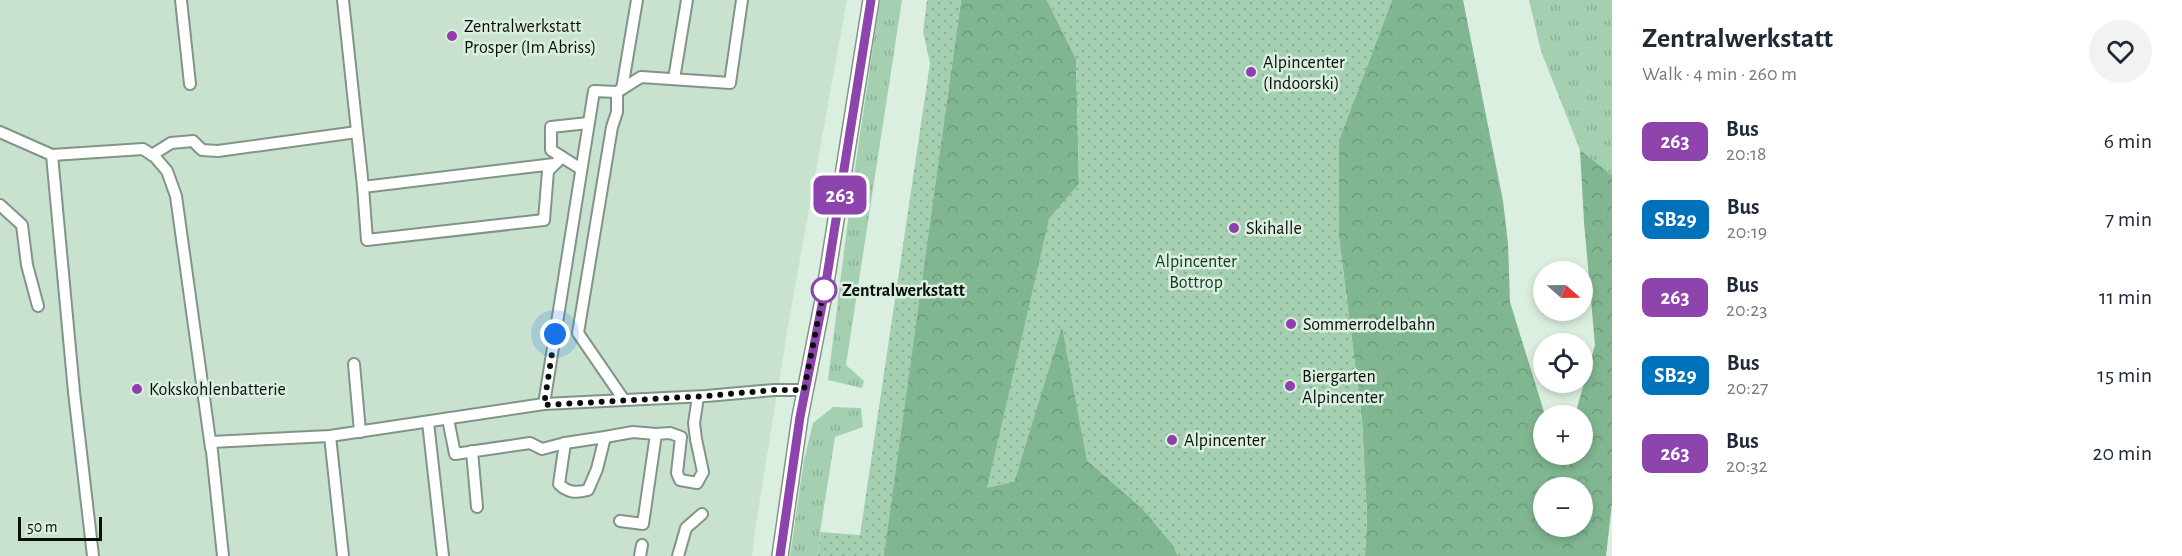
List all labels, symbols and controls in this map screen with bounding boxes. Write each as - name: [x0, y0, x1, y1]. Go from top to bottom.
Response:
- place label: Zentralwerkstatt Prosper (Im Abriss): [464, 18, 596, 57]
- button: heart: [2089, 20, 2152, 83]
- text: Zentralwerkstatt: [1642, 25, 1833, 53]
- marker: Zentralwerkstatt Prosper (Im Abriss): [445, 29, 459, 43]
- place label: Alpincenter (Indoorski): [1263, 54, 1345, 93]
- text: Walk · 4 min · 260 m: [1642, 64, 1797, 84]
- marker: Alpincenter (Indoorski): [1244, 65, 1258, 79]
- text: Bus: [1726, 118, 1759, 140]
- text: 6 min: [2104, 130, 2152, 152]
- text: 263: [1660, 131, 1690, 152]
- text: 20:18: [1726, 144, 1767, 164]
- line badge: 263: [806, 176, 874, 214]
- text: 263: [825, 185, 855, 206]
- text: Bus: [1727, 196, 1759, 218]
- text: 7 min: [2105, 208, 2152, 230]
- text: SB29: [1654, 209, 1697, 230]
- place label: Skihalle: [1246, 220, 1302, 238]
- marker: Skihalle: [1227, 221, 1241, 235]
- text: 20:19: [1727, 222, 1767, 242]
- park label: Alpincenter Bottrop: [1155, 253, 1237, 292]
- north arrow: [1533, 261, 1593, 321]
- map controls: [1533, 261, 1593, 537]
- text: Bus: [1726, 274, 1759, 296]
- marker: Zentralwerkstatt: [811, 277, 837, 303]
- place label: Zentralwerkstatt: [842, 282, 965, 300]
- text: 11 min: [2099, 286, 2152, 308]
- text: 263: [1660, 287, 1690, 308]
- text: 20:23: [1726, 300, 1768, 320]
- place label: Sommerrodelbahn: [1303, 316, 1435, 334]
- marker: Sommerrodelbahn: [1284, 317, 1298, 331]
- your location: [540, 319, 570, 349]
- button: locate: [1533, 333, 1593, 393]
- text: Bus: [1727, 352, 1759, 374]
- text: 15 min: [2097, 364, 2152, 386]
- text: SB29: [1654, 365, 1697, 386]
- place label: Biergarten Alpincenter: [1302, 368, 1384, 407]
- text: 20:27: [1727, 378, 1768, 398]
- marker: Biergarten Alpincenter: [1283, 379, 1297, 393]
- place label: Kokskohlenbatterie: [149, 381, 286, 399]
- marker: Kokskohlenbatterie: [130, 382, 144, 396]
- button: +: [1533, 405, 1593, 465]
- text: Bus: [1726, 430, 1759, 452]
- place label: Alpincenter: [1184, 432, 1266, 450]
- marker: Alpincenter: [1165, 433, 1179, 447]
- text: 20 min: [2092, 442, 2152, 464]
- text: 263: [1660, 443, 1690, 464]
- text: 20:32: [1726, 456, 1768, 476]
- button: −: [1533, 477, 1593, 537]
- scale bar: [18, 514, 102, 542]
- text: 50 m: [27, 519, 58, 535]

